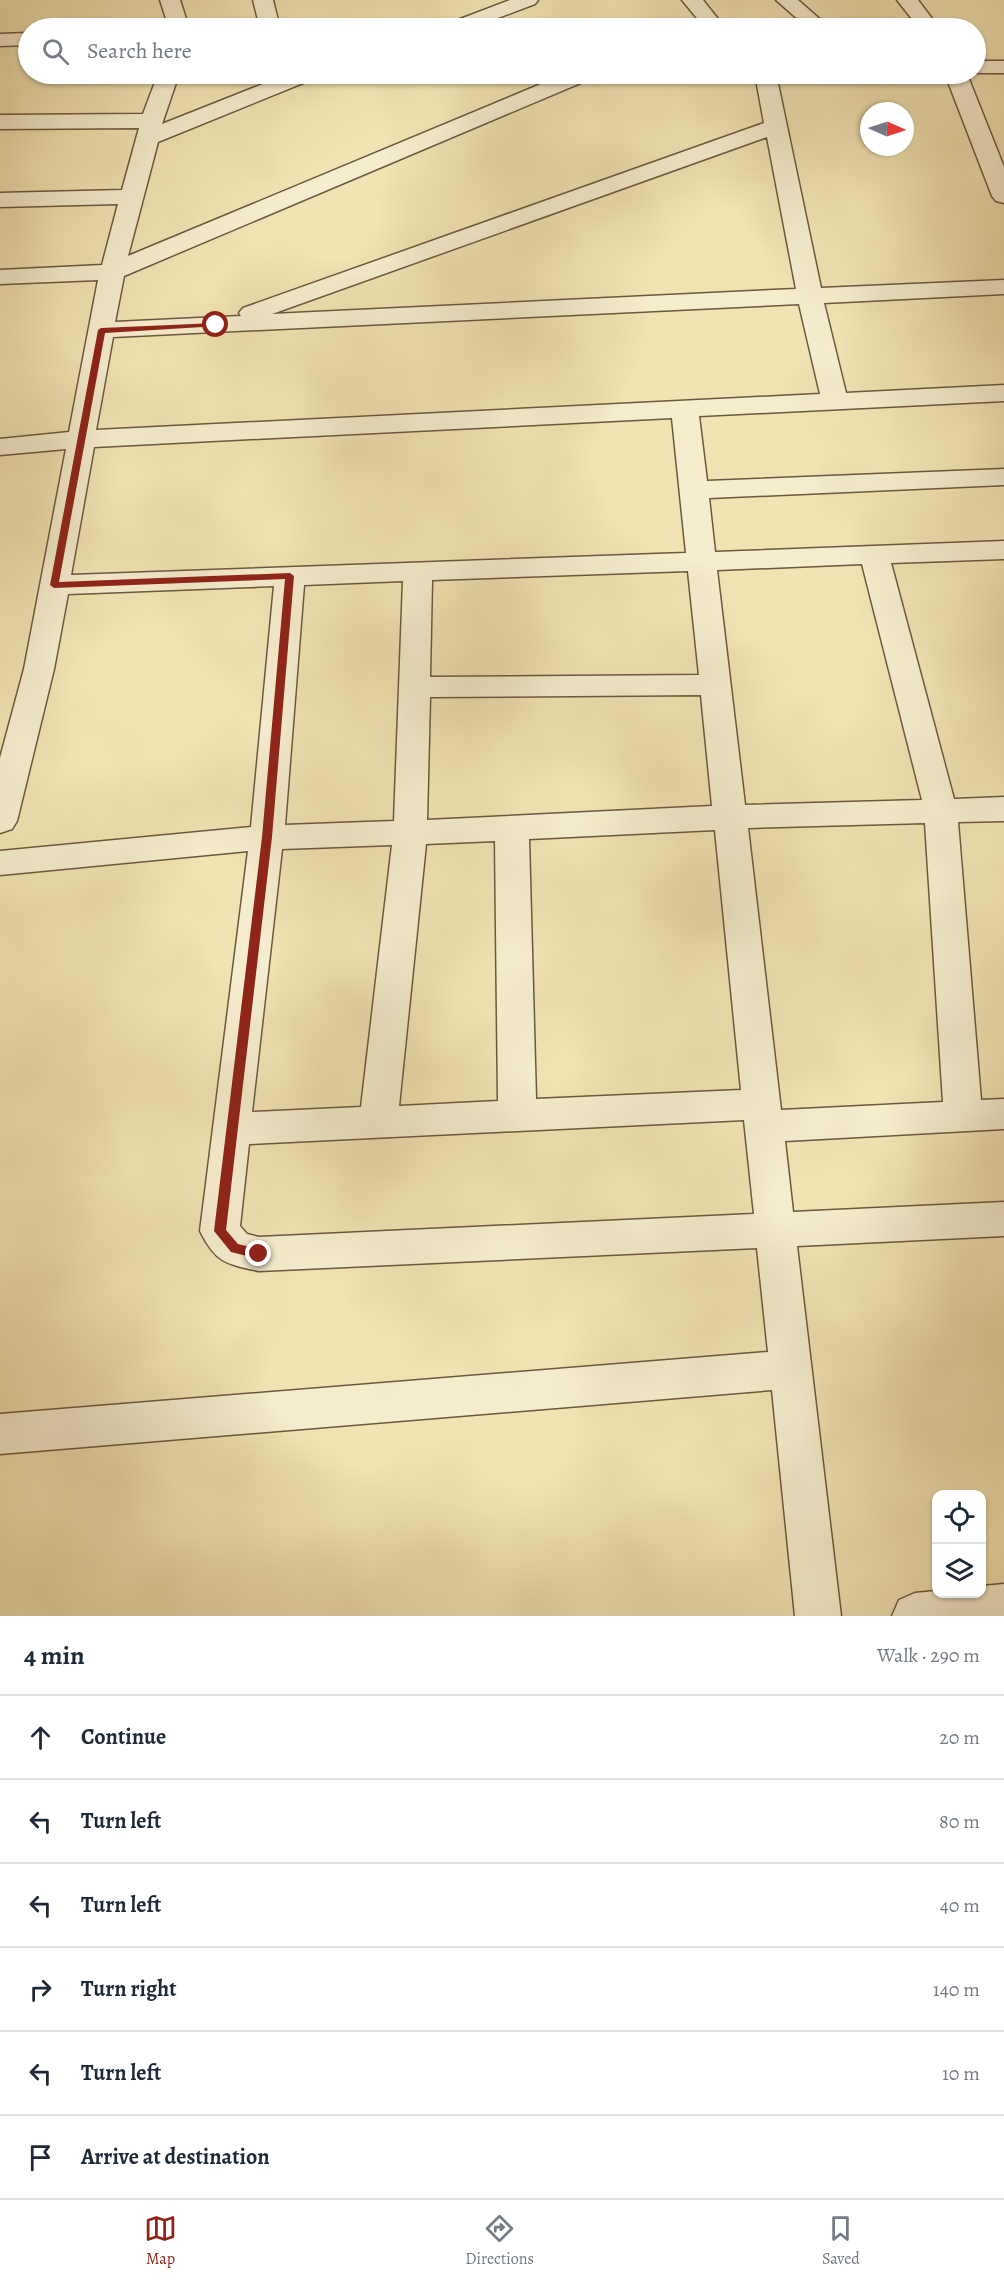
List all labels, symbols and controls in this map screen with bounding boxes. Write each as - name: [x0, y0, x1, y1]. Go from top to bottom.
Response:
- search box: [18, 18, 986, 84]
- icon: search: [39, 35, 72, 68]
- text: Search here: [87, 36, 192, 66]
- north arrow: [860, 102, 914, 156]
- route start: [202, 311, 228, 337]
- route end: [245, 1240, 271, 1266]
- map controls: [932, 1490, 986, 1598]
- button: locate: [932, 1490, 986, 1544]
- button: layers: [932, 1544, 986, 1598]
- text: 4 min: [24, 1638, 85, 1673]
- text: Walk · 290 m: [877, 1642, 980, 1669]
- icon: ahead: [24, 1721, 57, 1754]
- text: Continue: [81, 1722, 166, 1752]
- text: 20 m: [939, 1724, 980, 1751]
- icon: left: [24, 1805, 57, 1838]
- text: Turn left: [81, 1806, 161, 1836]
- text: 80 m: [939, 1808, 980, 1835]
- icon: left: [24, 1889, 57, 1922]
- text: Turn left: [81, 1890, 161, 1920]
- text: 40 m: [940, 1892, 980, 1919]
- icon: right: [24, 1973, 57, 2006]
- text: Turn right: [81, 1974, 177, 2004]
- text: 140 m: [933, 1976, 980, 2003]
- icon: left: [24, 2057, 57, 2090]
- text: Turn left: [81, 2058, 161, 2088]
- text: 10 m: [942, 2060, 980, 2087]
- icon: arrive: [24, 2141, 57, 2174]
- text: Arrive at destination: [81, 2142, 270, 2172]
- tab: Map: [144, 2212, 177, 2270]
- tab: Directions: [465, 2212, 534, 2270]
- tab: Saved: [822, 2212, 860, 2270]

